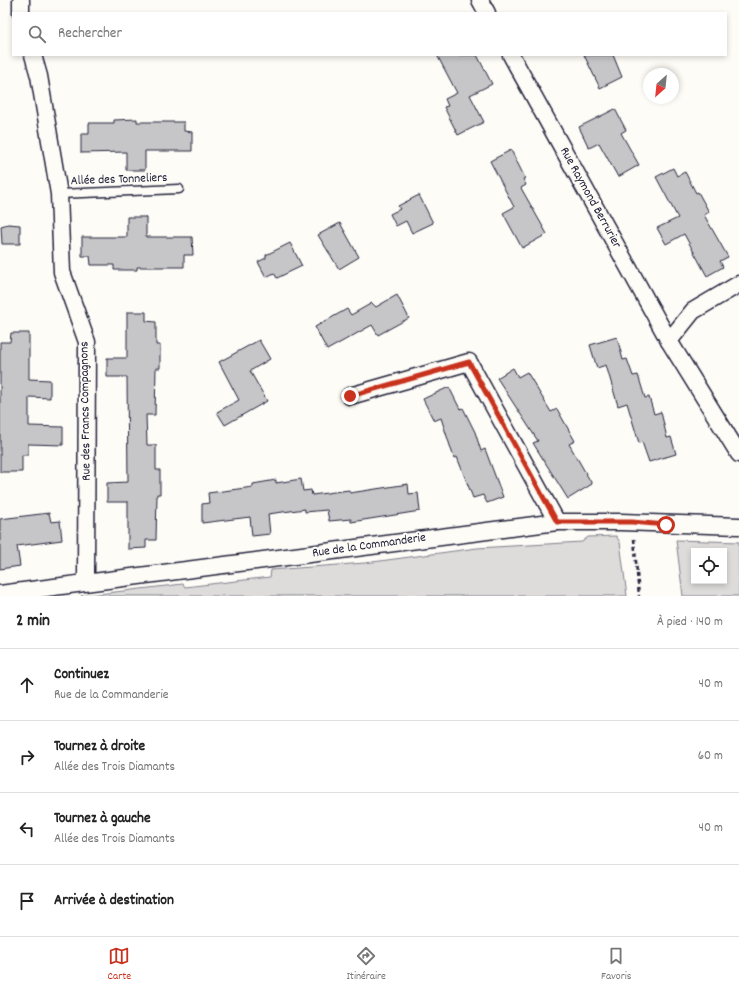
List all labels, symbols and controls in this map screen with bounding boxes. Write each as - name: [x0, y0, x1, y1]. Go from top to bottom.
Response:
- search box: [12, 12, 727, 56]
- icon: search: [26, 23, 48, 45]
- text: Rechercher: [58, 23, 122, 45]
- north arrow: [643, 68, 679, 104]
- street label: Rue Raymond Berrurier: [554, 144, 626, 252]
- street label: Allée des Tonneliers: [70, 169, 168, 191]
- street label: Rue des Francs Compagnons: [75, 341, 97, 481]
- route end: [341, 387, 359, 405]
- route start: [657, 516, 675, 534]
- street label: Rue de la Commanderie: [311, 529, 427, 563]
- map controls: [691, 548, 727, 584]
- button: locate: [691, 548, 727, 584]
- text: 2 min: [16, 610, 50, 634]
- text: À pied · 140 m: [657, 613, 723, 632]
- text: Continuez: [54, 664, 109, 686]
- icon: ahead: [16, 674, 38, 696]
- text: 40 m: [699, 675, 723, 694]
- text: Rue de la Commanderie: [54, 686, 169, 705]
- text: Tournez à droite: [54, 736, 145, 758]
- icon: right: [16, 746, 38, 768]
- text: 60 m: [698, 747, 723, 766]
- text: Allée des Trois Diamants: [54, 758, 175, 777]
- text: Tournez à gauche: [54, 808, 151, 830]
- icon: left: [16, 818, 38, 840]
- text: 40 m: [699, 819, 723, 838]
- text: Allée des Trois Diamants: [54, 830, 175, 849]
- icon: arrive: [16, 890, 38, 912]
- text: Arrivée à destination: [54, 890, 174, 912]
- tab: Carte: [108, 945, 131, 985]
- tab: Itinéraire: [346, 945, 386, 985]
- tab: Favoris: [601, 945, 631, 985]

